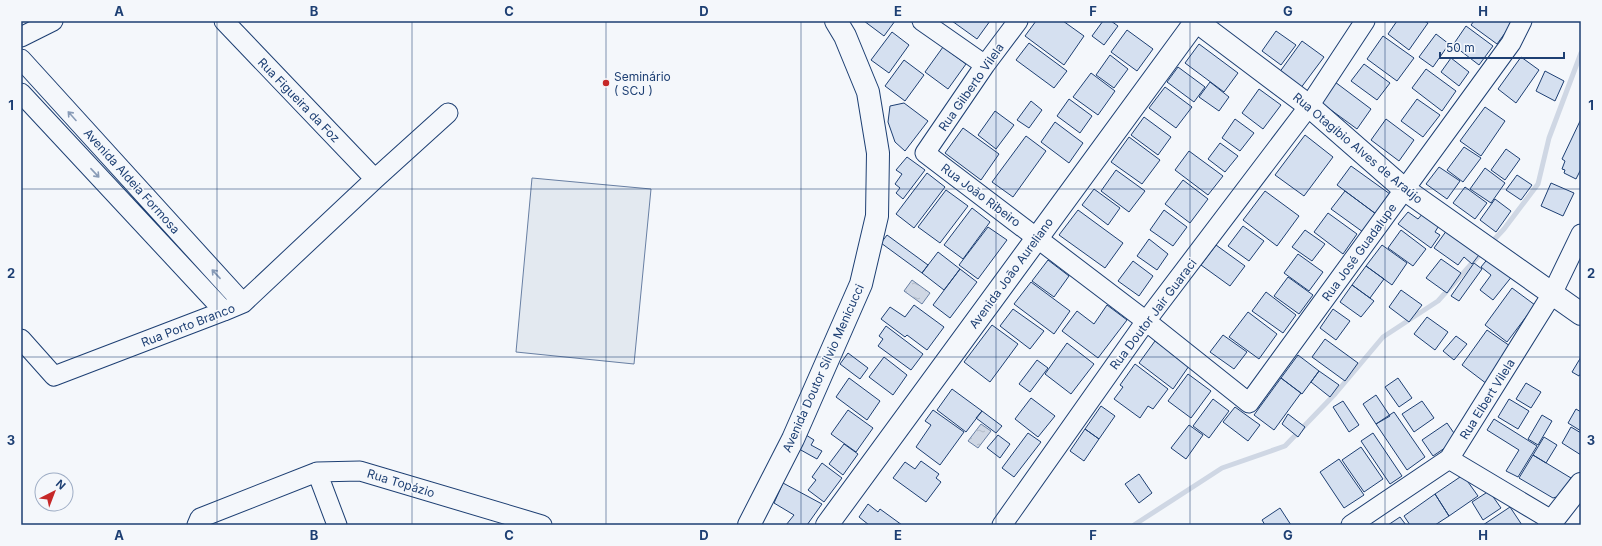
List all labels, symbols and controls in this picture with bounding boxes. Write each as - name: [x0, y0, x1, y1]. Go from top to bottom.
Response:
- text: A: [114, 3, 124, 19]
- text: B: [310, 3, 319, 19]
- text: C: [504, 3, 514, 19]
- text: D: [699, 3, 709, 19]
- text: E: [894, 3, 902, 19]
- text: F: [1089, 3, 1097, 19]
- text: G: [1283, 3, 1293, 19]
- text: H: [1478, 3, 1488, 19]
- scale bar: [1440, 34, 1564, 60]
- street label: Rua Gilberto Vilela: [935, 40, 1007, 134]
- text: 50 m: [1446, 40, 1475, 55]
- street label: Rua Figueira da Foz: [255, 55, 343, 145]
- place label: Seminário ( SCJ ): [614, 69, 671, 98]
- marker: Seminário ( SCJ ): [601, 78, 611, 88]
- street label: Rua Otagíbio Alves de Araújo: [1290, 89, 1426, 207]
- text: 1: [8, 97, 14, 113]
- text: 1: [1588, 97, 1594, 113]
- one-way arrow: [68, 110, 77, 121]
- street label: Avenida Aldeia Formosa: [81, 125, 183, 237]
- street label: Rua João Ribeiro: [938, 160, 1024, 230]
- one-way arrow: [90, 168, 100, 178]
- street label: Rua José Guadalupe: [1319, 200, 1399, 304]
- street label: Avenida João Aureliano: [966, 215, 1056, 331]
- street label: Rua Doutor Jair Guaraci: [1106, 256, 1200, 372]
- text: 2: [7, 265, 15, 281]
- text: 2: [1587, 265, 1595, 281]
- one-way arrow: [212, 269, 221, 279]
- street label: Avenida Doutor Sílvio Menicucci: [779, 282, 867, 454]
- street label: Rua Porto Branco: [139, 300, 237, 350]
- street label: Rua Elbert Vilela: [1456, 356, 1518, 442]
- text: 3: [7, 432, 15, 448]
- text: 3: [1587, 432, 1595, 448]
- street label: Rua Topázio: [365, 466, 437, 500]
- north arrow: [34, 472, 74, 512]
- text: N: [53, 477, 68, 493]
- text: A: [114, 527, 124, 543]
- text: B: [310, 527, 319, 543]
- text: C: [504, 527, 514, 543]
- text: D: [699, 527, 709, 543]
- text: E: [894, 527, 902, 543]
- text: F: [1089, 527, 1097, 543]
- text: G: [1283, 527, 1293, 543]
- text: H: [1478, 527, 1488, 543]

